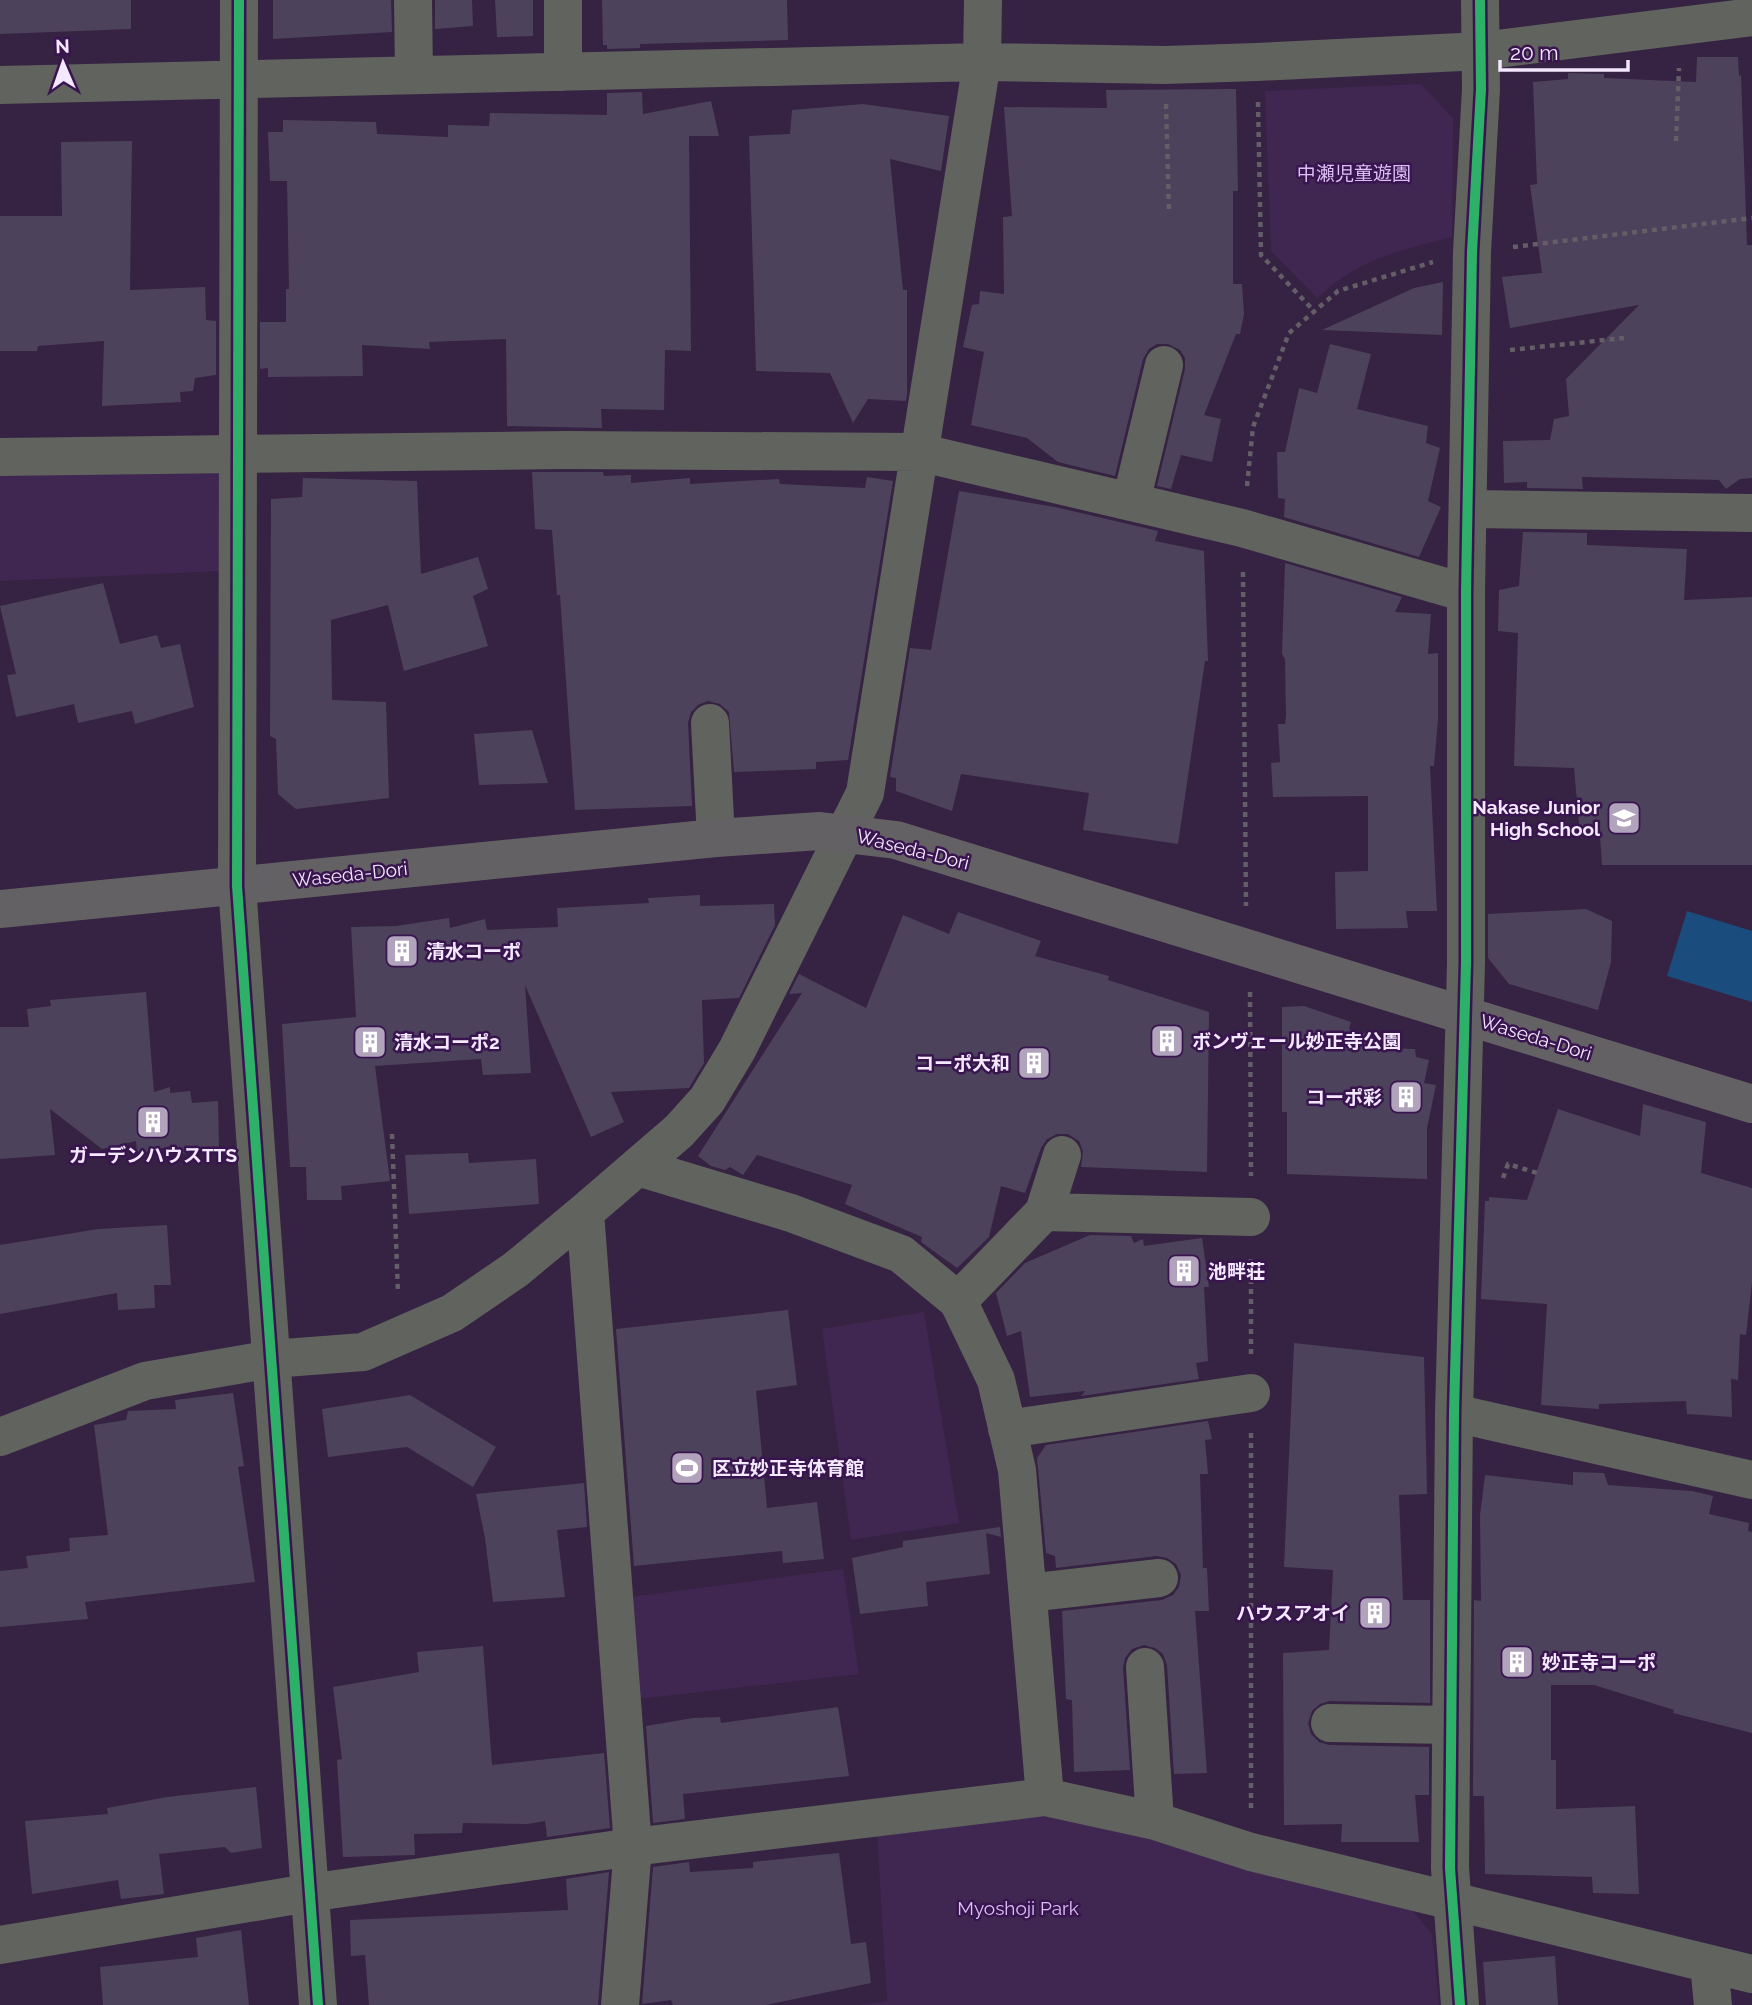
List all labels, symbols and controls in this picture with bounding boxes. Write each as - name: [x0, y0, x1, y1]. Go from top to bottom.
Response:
- north arrow: [28, 28, 98, 98]
- scale bar: [1500, 28, 1628, 72]
- text: N: [55, 35, 70, 57]
- text: 20 m: [1510, 40, 1558, 65]
- park label: 中瀬児童遊園: [1297, 162, 1411, 184]
- place label: Nakase Junior High School: [1472, 796, 1601, 840]
- school or university icon: Nakase Junior High School: [1605, 799, 1643, 837]
- street label: Waseda-Dori: [854, 824, 972, 874]
- street label: Waseda-Dori: [291, 857, 409, 891]
- building icon: 清水コーポ: [383, 932, 421, 970]
- place label: 清水コーポ: [426, 940, 521, 962]
- street label: Waseda-Dori: [1478, 1010, 1594, 1064]
- building icon: ボンヴェール妙正寺公園: [1148, 1022, 1186, 1060]
- building icon: 清水コーポ2: [351, 1023, 389, 1061]
- place label: ボンヴェール妙正寺公園: [1192, 1030, 1401, 1052]
- place label: 清水コーポ2: [394, 1031, 500, 1053]
- building icon: コーポ大和: [1015, 1044, 1053, 1082]
- place label: コーポ大和: [915, 1052, 1010, 1074]
- building icon: コーポ彩: [1387, 1078, 1425, 1116]
- place label: コーポ彩: [1306, 1086, 1382, 1108]
- building icon: ガーデンハウスTTS: [134, 1103, 172, 1141]
- place label: ガーデンハウスTTS: [69, 1144, 237, 1166]
- building icon: 池畔荘: [1165, 1252, 1203, 1290]
- place label: 池畔荘: [1208, 1260, 1265, 1282]
- sports icon: 区立妙正寺体育館: [668, 1449, 706, 1487]
- place label: 区立妙正寺体育館: [712, 1457, 864, 1479]
- building icon: ハウスアオイ: [1356, 1594, 1394, 1632]
- place label: ハウスアオイ: [1236, 1602, 1350, 1624]
- building icon: 妙正寺コーポ: [1498, 1643, 1536, 1681]
- place label: 妙正寺コーポ: [1542, 1651, 1656, 1673]
- park label: Myoshoji Park: [957, 1897, 1079, 1919]

